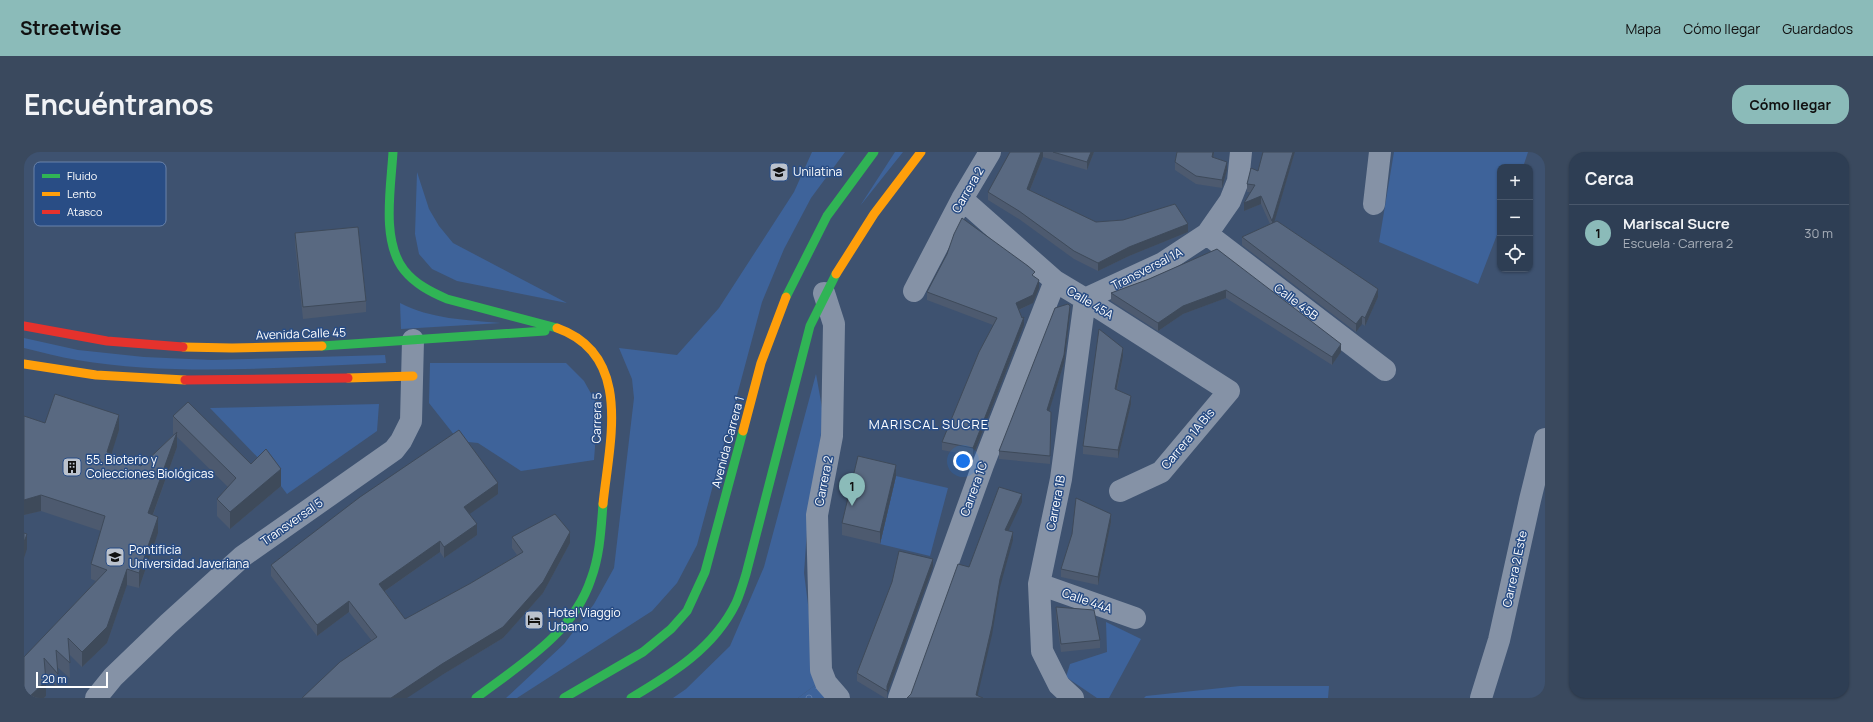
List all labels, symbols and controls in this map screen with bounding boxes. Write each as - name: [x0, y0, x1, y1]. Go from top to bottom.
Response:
- text: Streetwise: [20, 15, 122, 41]
- text: Mapa: [1626, 19, 1661, 38]
- text: Cómo llegar: [1683, 19, 1760, 38]
- text: Guardados: [1782, 19, 1853, 38]
- text: Encuéntranos: [24, 85, 214, 123]
- button: Cómo llegar: [1732, 85, 1849, 124]
- school or university icon: Unilatina: [768, 161, 790, 183]
- legend: [34, 162, 166, 226]
- place label: Unilatina: [793, 163, 842, 180]
- street label: Carrera 2: [948, 163, 988, 216]
- map controls: [1497, 164, 1533, 272]
- button: +: [1497, 164, 1533, 200]
- text: Cerca: [1585, 167, 1634, 190]
- text: Fluido: [67, 168, 98, 183]
- text: Lento: [67, 186, 97, 201]
- button: −: [1497, 200, 1533, 236]
- text: Atasco: [67, 204, 103, 219]
- text: Mariscal Sucre: [1623, 213, 1730, 234]
- text: 1: [1595, 224, 1601, 242]
- text: 30 m: [1804, 224, 1833, 242]
- text: Escuela · Carrera 2: [1623, 234, 1733, 252]
- button: locate: [1497, 236, 1533, 272]
- street label: Transversal 1A: [1108, 243, 1186, 294]
- street label: Calle 45B: [1271, 279, 1322, 324]
- street label: Calle 45A: [1064, 282, 1117, 323]
- street label: Avenida Calle 45: [256, 323, 346, 344]
- street label: Carrera 5: [588, 392, 605, 444]
- street label: Avenida Carrera 1: [707, 394, 748, 490]
- street label: Carrera 1A Bis: [1157, 404, 1218, 473]
- district label: MARISCAL SUCRE: [869, 415, 989, 433]
- place label: 55. Bioterio y Colecciones Biológicas: [86, 451, 214, 482]
- your location: [953, 451, 973, 471]
- street label: Carrera 2: [810, 454, 837, 507]
- building icon: 55. Bioterio y Colecciones Biológicas: [61, 456, 83, 478]
- street label: Carrera 1C: [956, 459, 991, 519]
- pin: 1: [839, 473, 865, 506]
- street label: Carrera 1B: [1042, 474, 1069, 532]
- street label: Transversal 5: [257, 494, 326, 549]
- street label: Carrera 2 Este: [1498, 529, 1531, 609]
- place label: Pontificia Universidad Javeriana: [129, 541, 249, 572]
- school or university icon: Pontificia Universidad Javeriana: [104, 546, 126, 568]
- street label: Calle 44A: [1060, 584, 1115, 617]
- place label: Hotel Viaggio Urbano: [548, 604, 621, 635]
- hotel icon: Hotel Viaggio Urbano: [523, 609, 545, 631]
- scale bar: [36, 670, 108, 689]
- text: 20 m: [42, 671, 67, 686]

